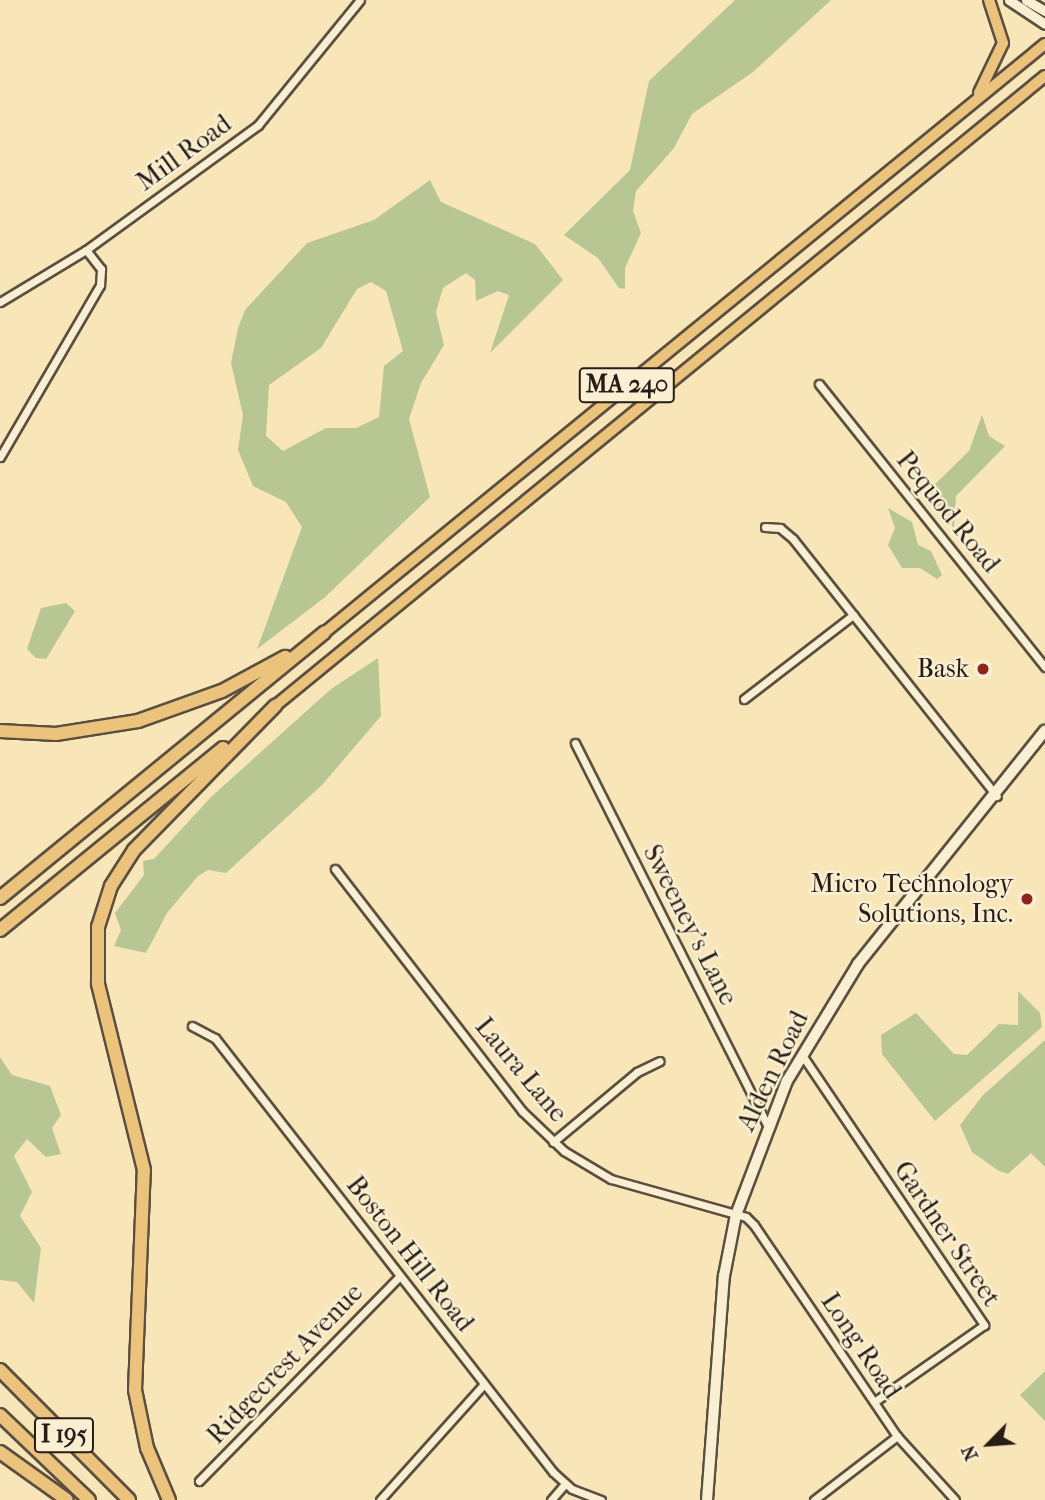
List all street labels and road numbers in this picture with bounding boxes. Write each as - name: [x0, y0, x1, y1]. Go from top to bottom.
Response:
- street label: Mill Road: [131, 108, 237, 198]
- road number: MA 240: [578, 364, 676, 406]
- street label: Pequod Road: [890, 445, 1006, 579]
- street label: Sweeney's Lane: [636, 840, 744, 1010]
- street label: Alden Road: [731, 1006, 815, 1136]
- street label: Laura Lane: [468, 1011, 574, 1129]
- street label: Gardner Street: [887, 1155, 1007, 1313]
- street label: Boston Hill Road: [340, 1170, 480, 1338]
- street label: Ridgecrest Avenue: [201, 1277, 369, 1451]
- street label: Long Road: [814, 1287, 908, 1405]
- road number: I 195: [32, 1414, 96, 1456]

